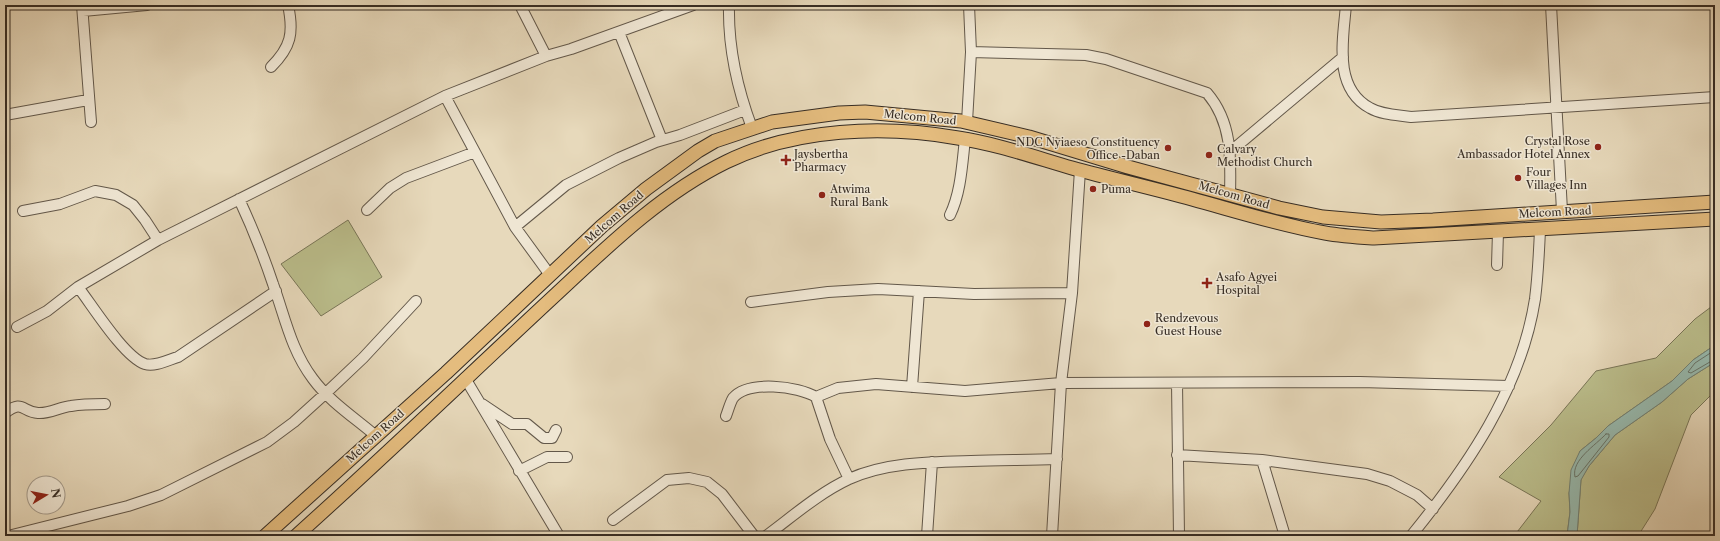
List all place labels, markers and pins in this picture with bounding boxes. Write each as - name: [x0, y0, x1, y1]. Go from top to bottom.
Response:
- place label: Crystal Rose Ambassador Hotel Annex: [1456, 134, 1591, 161]
- place label: NDC Nyiaeso Constituency Office -Daban: [1016, 135, 1161, 162]
- place label: Calvary Methodist Church: [1217, 142, 1313, 169]
- marker: Crystal Rose Ambassador Hotel Annex: [1593, 142, 1603, 152]
- marker: NDC Nyiaeso Constituency Office -Daban: [1163, 143, 1173, 153]
- place label: Jaysbertha Pharmacy: [792, 147, 848, 174]
- marker: Calvary Methodist Church: [1204, 150, 1214, 160]
- marker: Jaysbertha Pharmacy: [781, 155, 791, 165]
- place label: Four Villages Inn: [1525, 165, 1587, 192]
- marker: Four Villages Inn: [1513, 173, 1523, 183]
- place label: Atwima Rural Bank: [829, 182, 889, 209]
- place label: Puma: [1101, 182, 1131, 196]
- marker: Puma: [1088, 184, 1098, 194]
- marker: Atwima Rural Bank: [817, 190, 827, 200]
- place label: Asafo Agyei Hospital: [1215, 270, 1278, 297]
- marker: Asafo Agyei Hospital: [1201, 277, 1213, 289]
- place label: Rendzevous Guest House: [1155, 311, 1222, 338]
- marker: Rendzevous Guest House: [1142, 319, 1152, 329]

